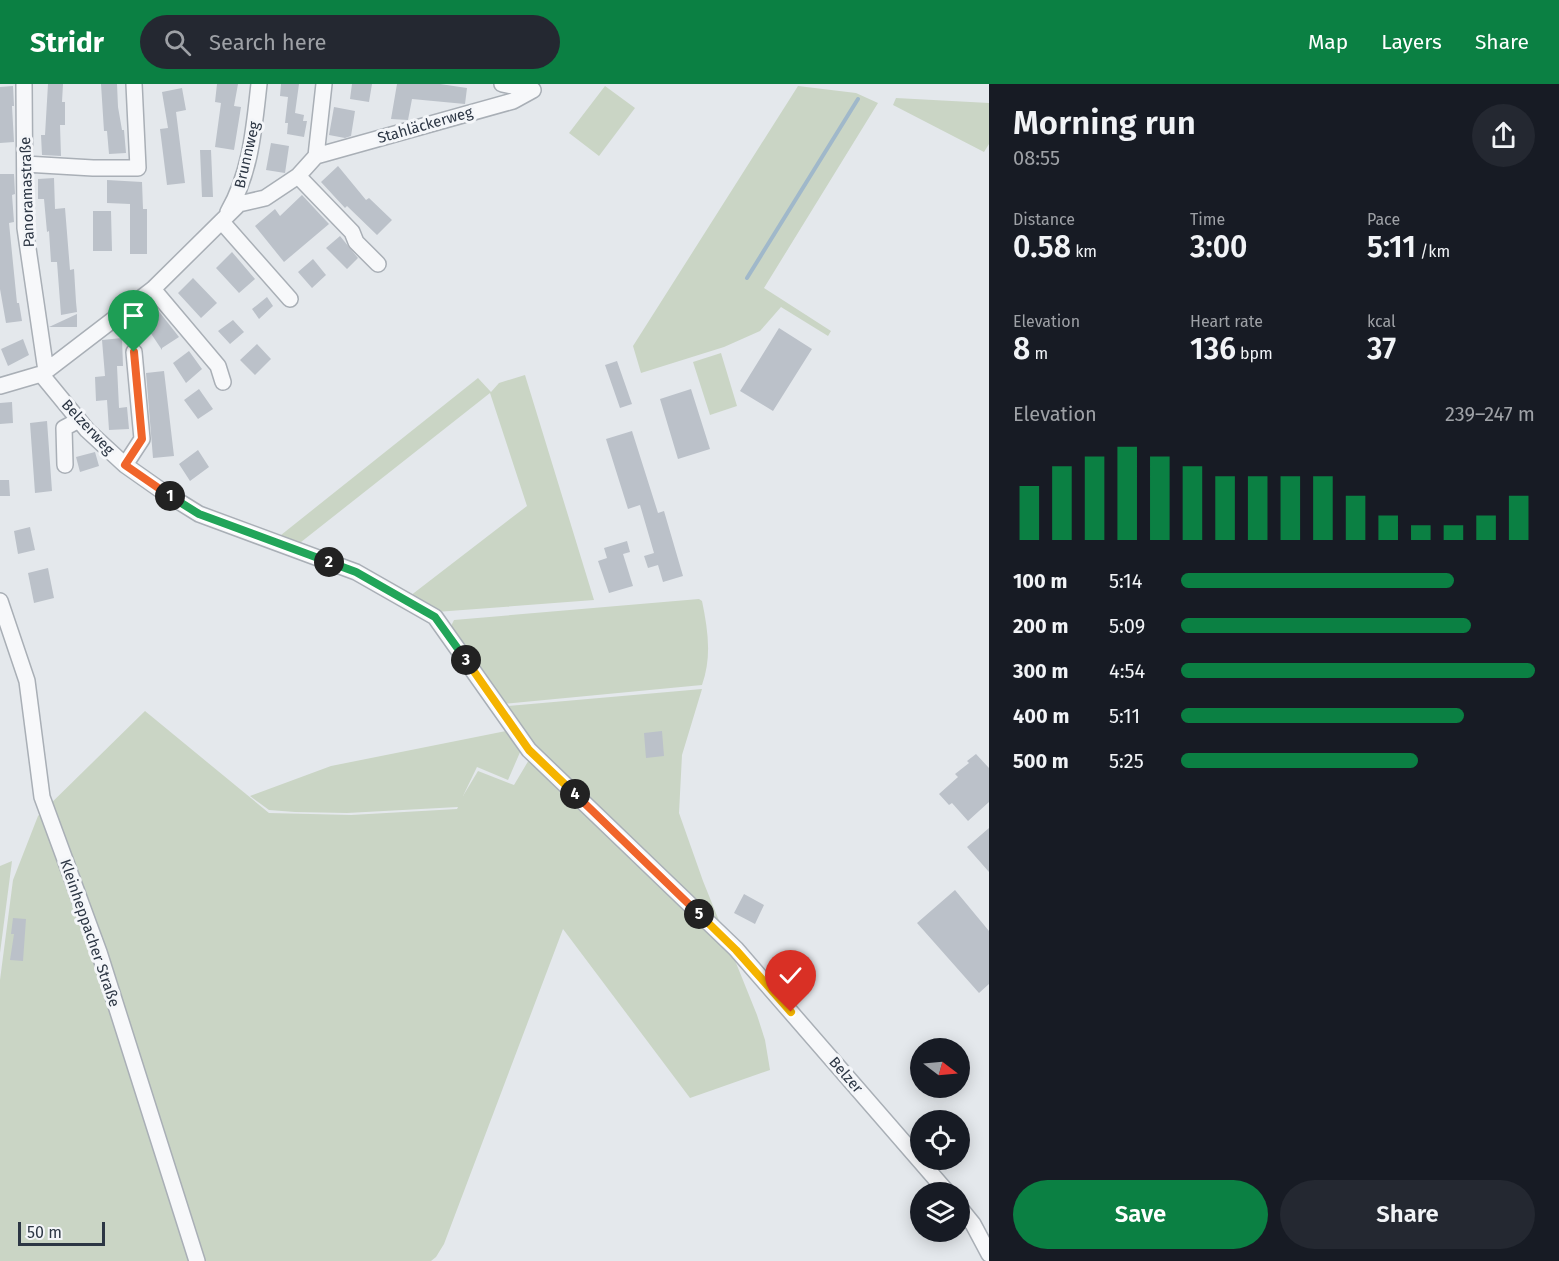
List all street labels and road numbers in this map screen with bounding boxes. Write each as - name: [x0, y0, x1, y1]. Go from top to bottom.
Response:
- street label: Stahläckerweg: [375, 103, 475, 147]
- street label: Brunnweg: [231, 120, 263, 190]
- street label: Panoramastraße: [16, 136, 38, 248]
- street label: Belzerweg: [58, 396, 118, 459]
- street label: Kleinheppacher Straße: [56, 857, 124, 1009]
- street label: Belzer: [825, 1053, 867, 1097]

